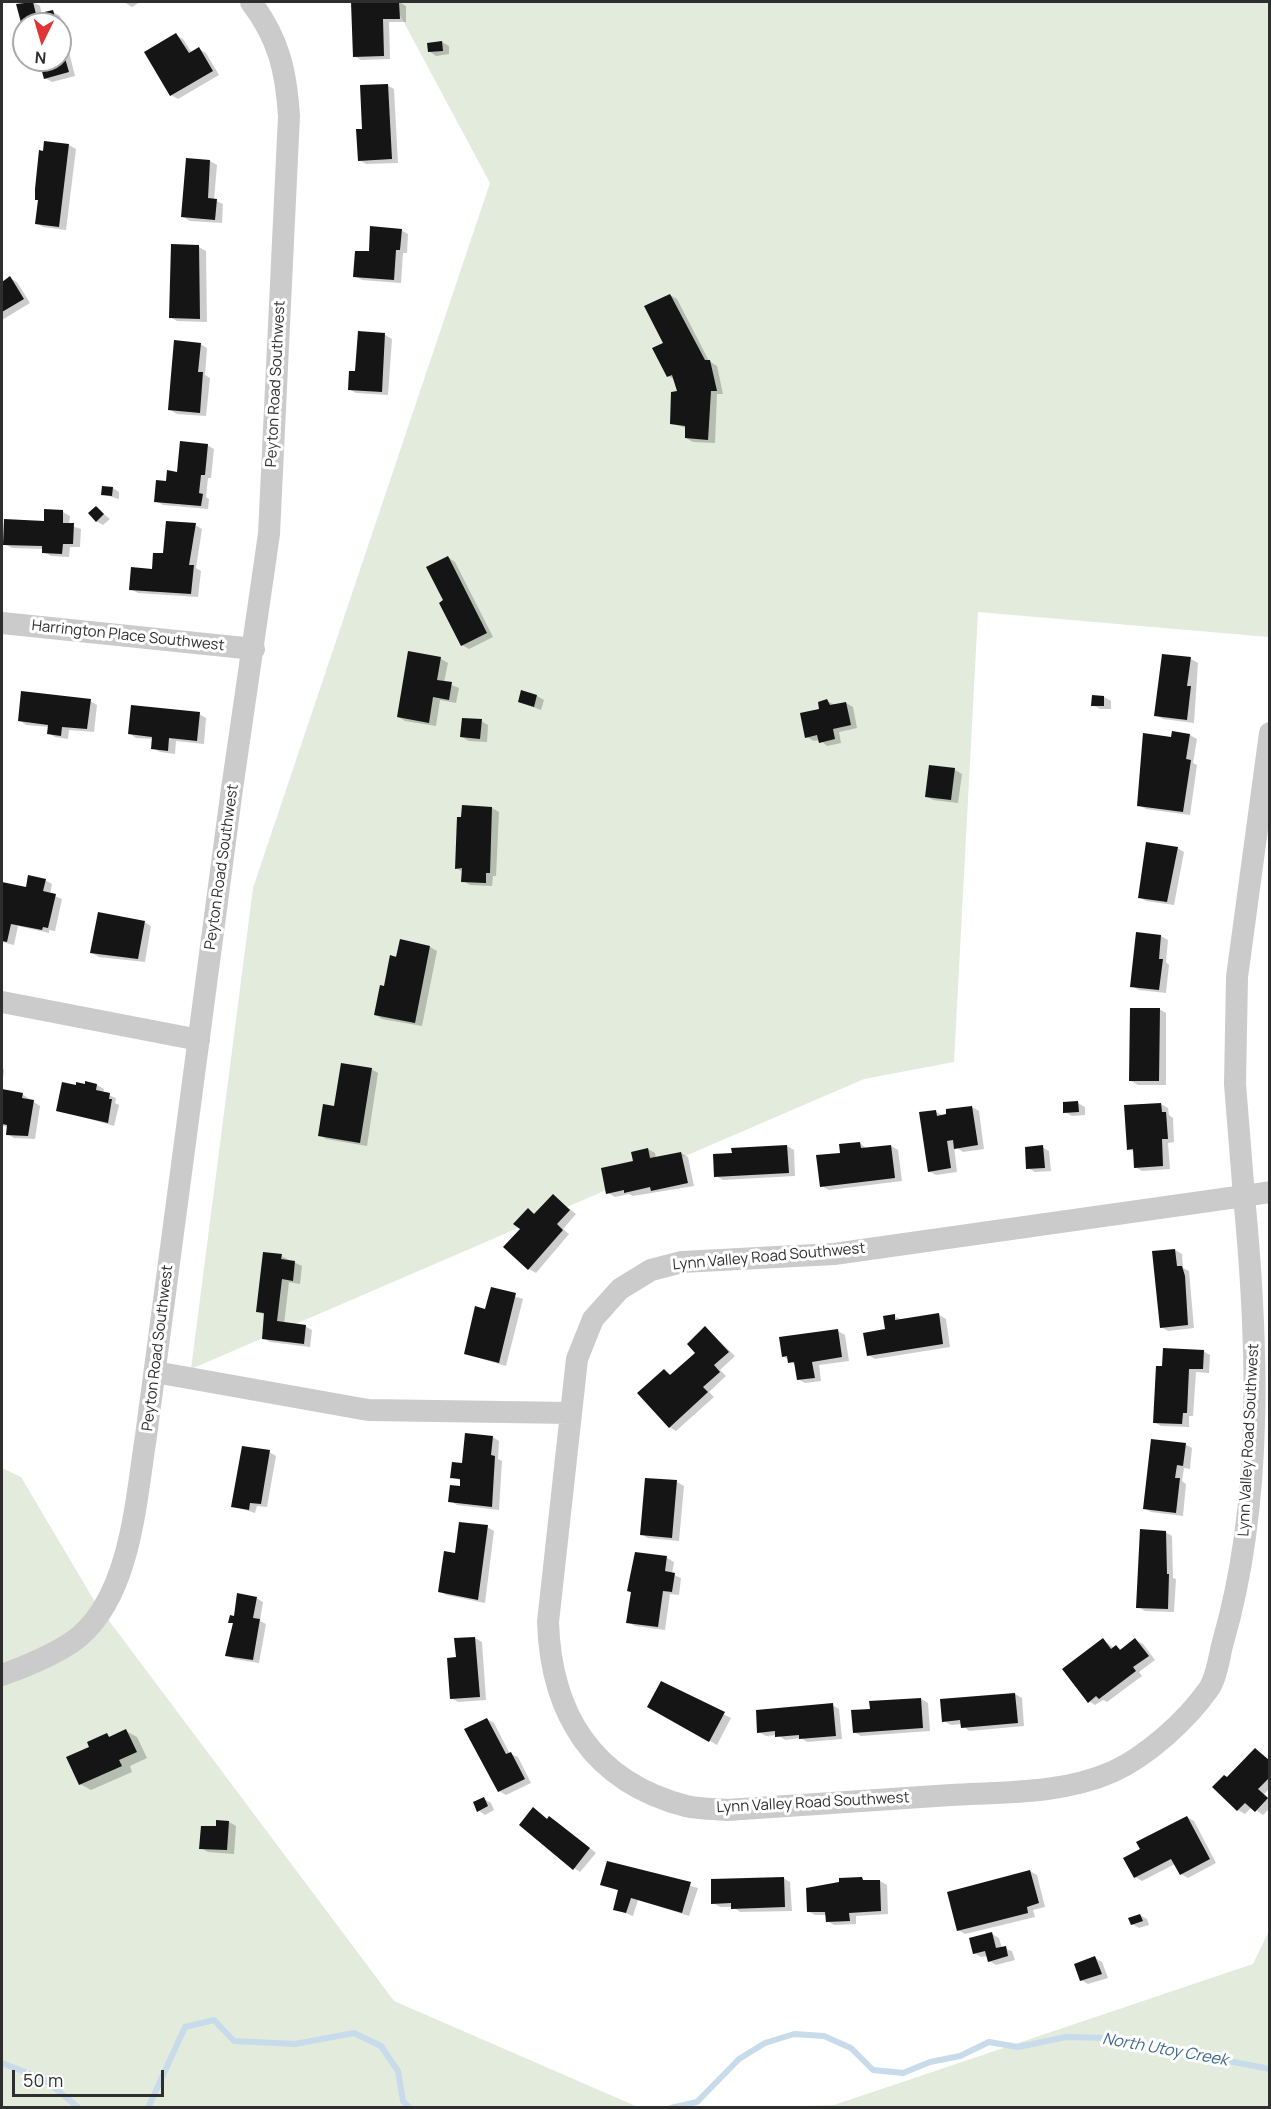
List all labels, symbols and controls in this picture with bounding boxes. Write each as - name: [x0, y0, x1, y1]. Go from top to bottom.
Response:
- north arrow: [12, 12, 72, 72]
- text: N: [34, 46, 47, 69]
- street label: Peyton Road Southwest: [263, 300, 289, 468]
- street label: Harrington Place Southwest: [31, 617, 225, 655]
- street label: Peyton Road Southwest: [201, 783, 243, 951]
- street label: Lynn Valley Road Southwest: [672, 1240, 866, 1274]
- street label: Peyton Road Southwest: [139, 1264, 177, 1432]
- street label: Lynn Valley Road Southwest: [1235, 1343, 1263, 1537]
- street label: Lynn Valley Road Southwest: [716, 1789, 910, 1817]
- water label: North Utoy Creek: [1101, 2030, 1229, 2070]
- scale bar: [15, 2058, 166, 2096]
- text: 50 m: [23, 2068, 63, 2092]

